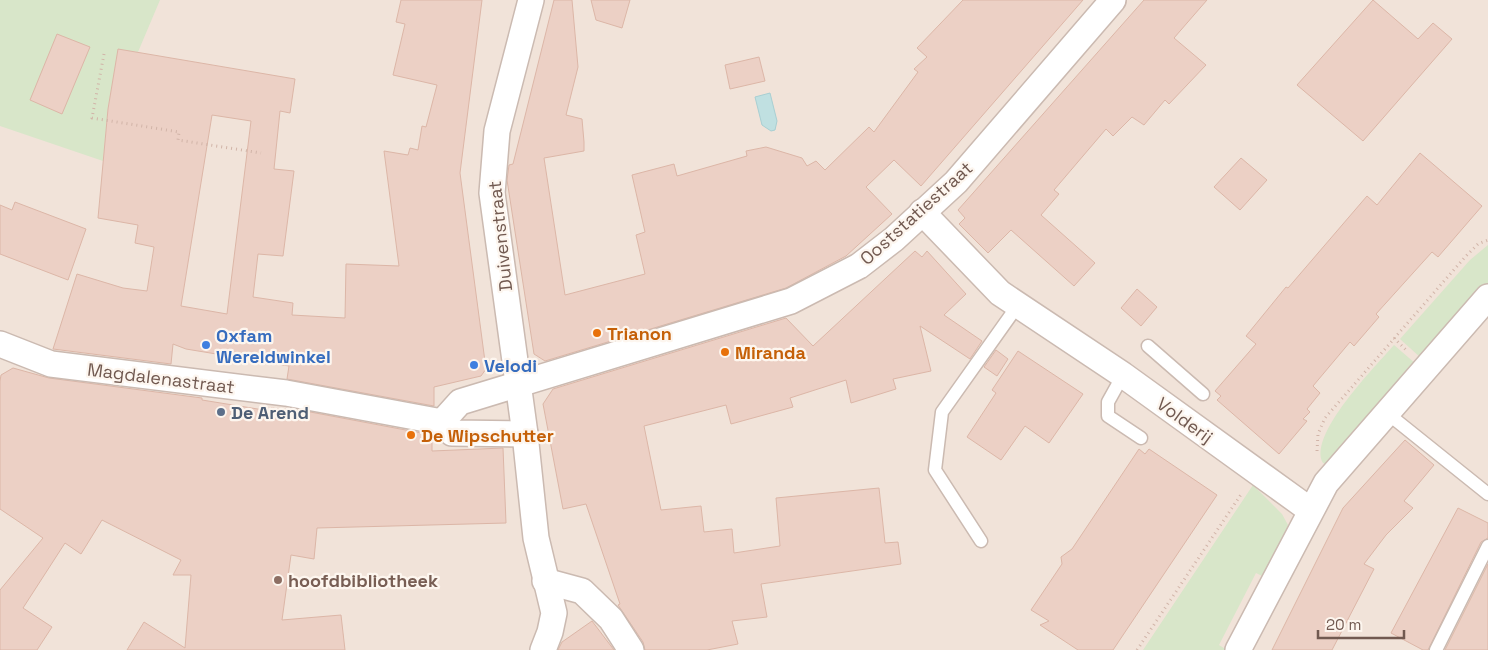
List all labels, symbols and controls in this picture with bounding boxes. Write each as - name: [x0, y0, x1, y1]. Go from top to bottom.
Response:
- street label: Ooststatiestraat: [855, 156, 977, 270]
- street label: Duivenstraat: [483, 180, 517, 292]
- place label: Trianon: [607, 322, 672, 345]
- place label: Oxfam Wereldwinkel: [216, 324, 331, 368]
- marker: Trianon: [591, 327, 603, 339]
- marker: Oxfam Wereldwinkel: [200, 339, 212, 351]
- place label: Miranda: [735, 341, 807, 364]
- marker: Miranda: [719, 346, 731, 358]
- place label: Velodi: [484, 354, 537, 377]
- street label: Magdalenastraat: [86, 358, 236, 398]
- marker: Velodi: [468, 359, 480, 371]
- street label: Volderij: [1152, 392, 1218, 448]
- place label: De Arend: [231, 401, 309, 424]
- marker: De Arend: [215, 406, 227, 418]
- place label: De Wipschutter: [421, 424, 554, 447]
- marker: De Wipschutter: [405, 429, 417, 441]
- place label: hoofdbibliotheek: [288, 569, 438, 592]
- marker: hoofdbibliotheek: [272, 574, 284, 586]
- scale bar: [1318, 608, 1404, 640]
- text: 20 m: [1326, 615, 1361, 634]

